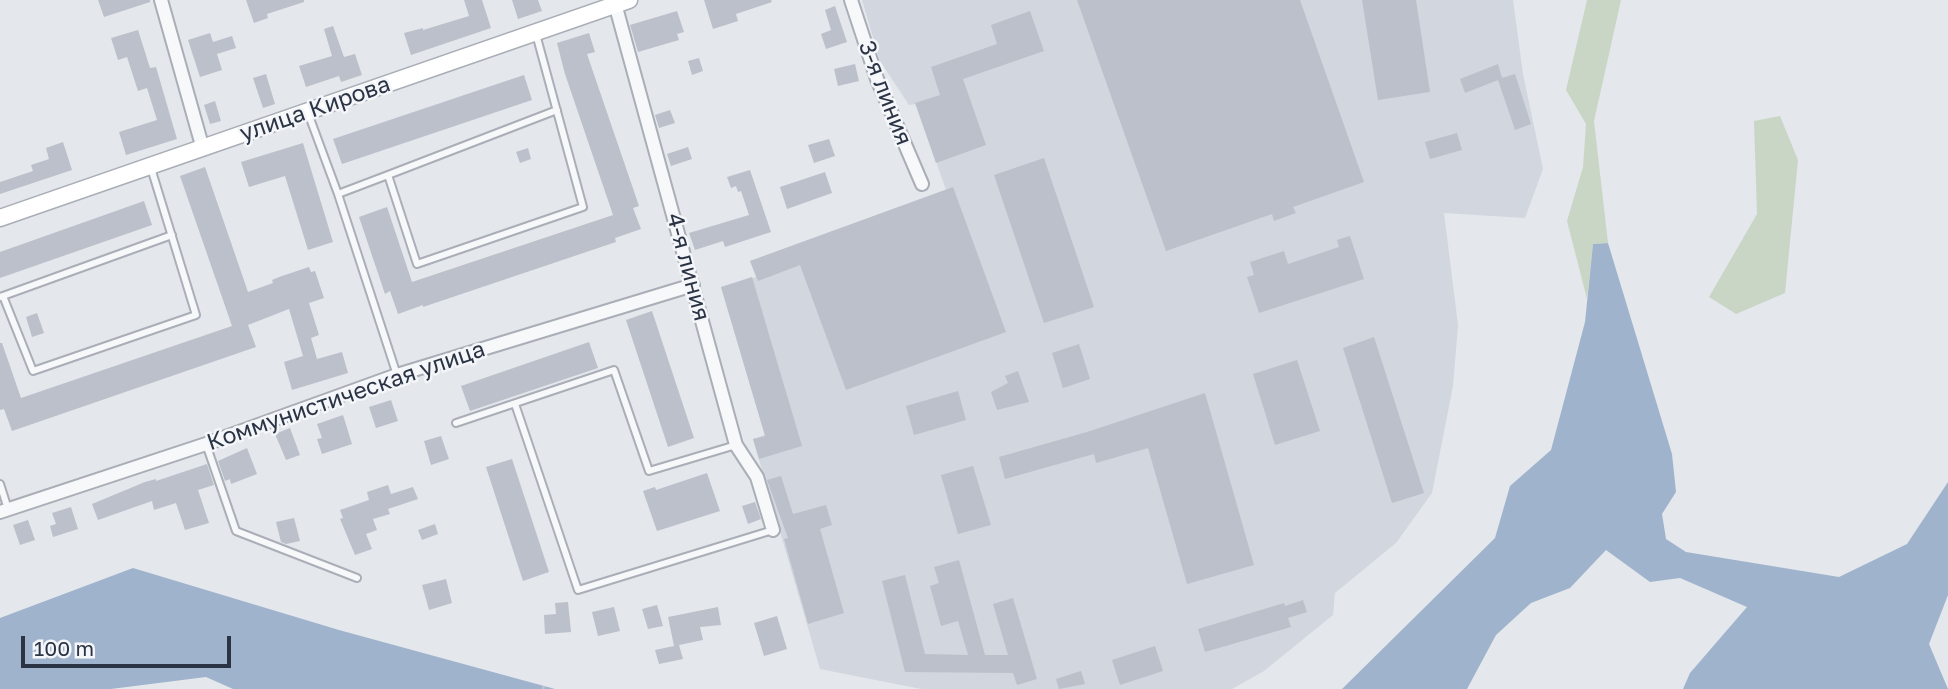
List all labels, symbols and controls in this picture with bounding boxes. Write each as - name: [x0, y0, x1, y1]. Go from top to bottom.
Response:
- street label: 3-я линия: [852, 37, 918, 149]
- street label: улица Кирова: [236, 70, 394, 148]
- street label: 4-я линия: [660, 210, 716, 324]
- street label: Коммунистическая улица: [203, 335, 489, 457]
- scale bar: [24, 622, 234, 666]
- text: 100 m: [34, 635, 94, 661]

